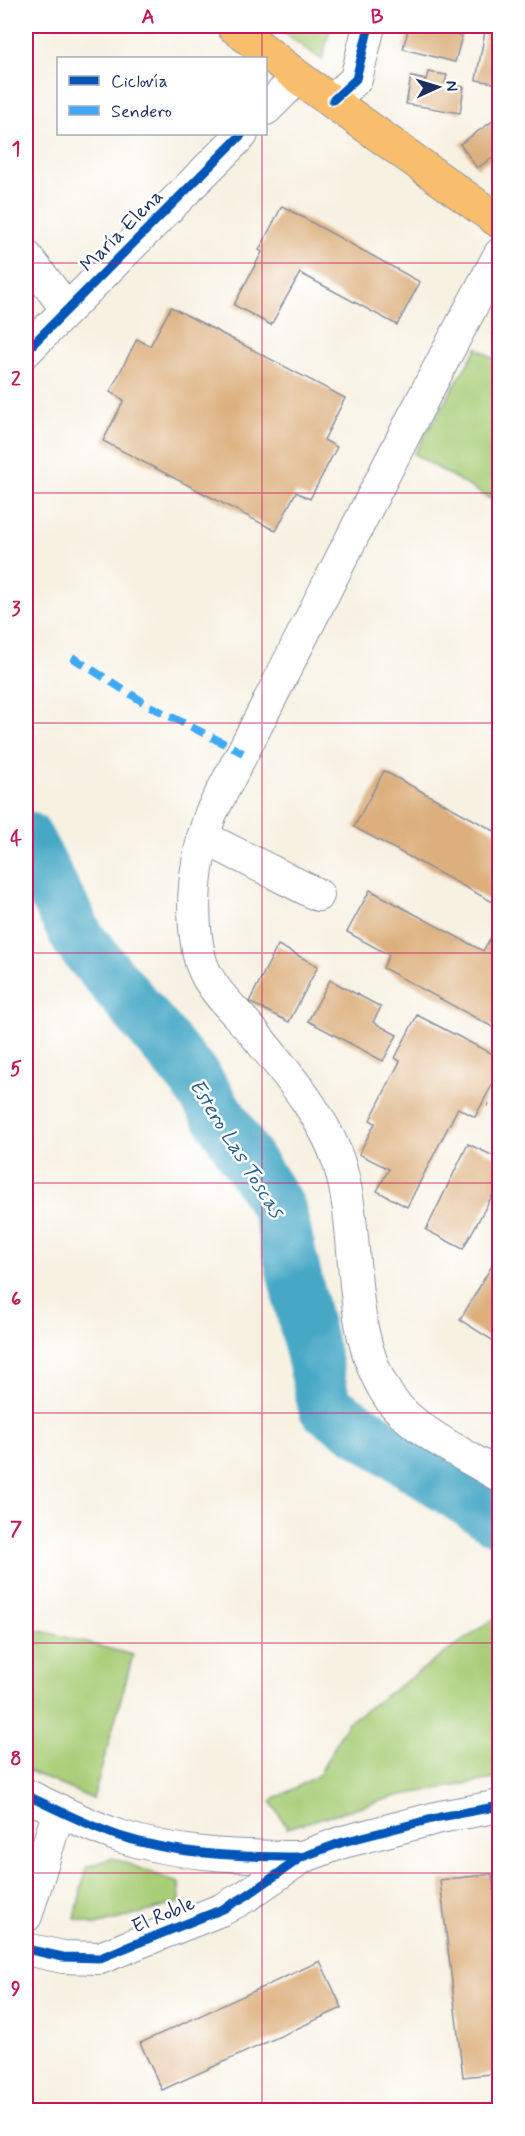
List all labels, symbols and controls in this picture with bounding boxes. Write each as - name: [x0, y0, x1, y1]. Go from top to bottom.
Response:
- text: A: [141, 4, 155, 31]
- text: B: [371, 4, 384, 31]
- legend: [57, 57, 267, 135]
- north arrow: [408, 57, 468, 117]
- text: Ciclovía: [111, 70, 168, 94]
- text: N: [441, 80, 462, 92]
- text: Sendero: [111, 100, 172, 124]
- text: 1: [12, 136, 20, 163]
- street label: María Elena: [75, 184, 170, 279]
- text: 2: [11, 366, 21, 393]
- text: 3: [11, 596, 21, 623]
- text: 4: [10, 826, 22, 853]
- text: 5: [10, 1056, 22, 1083]
- water label: Estero Las Toscas: [182, 1074, 291, 1225]
- text: 6: [11, 1286, 21, 1313]
- text: 7: [10, 1516, 22, 1543]
- text: 8: [10, 1746, 22, 1773]
- street label: El Roble: [128, 1890, 199, 1941]
- text: 9: [11, 1976, 21, 2003]

